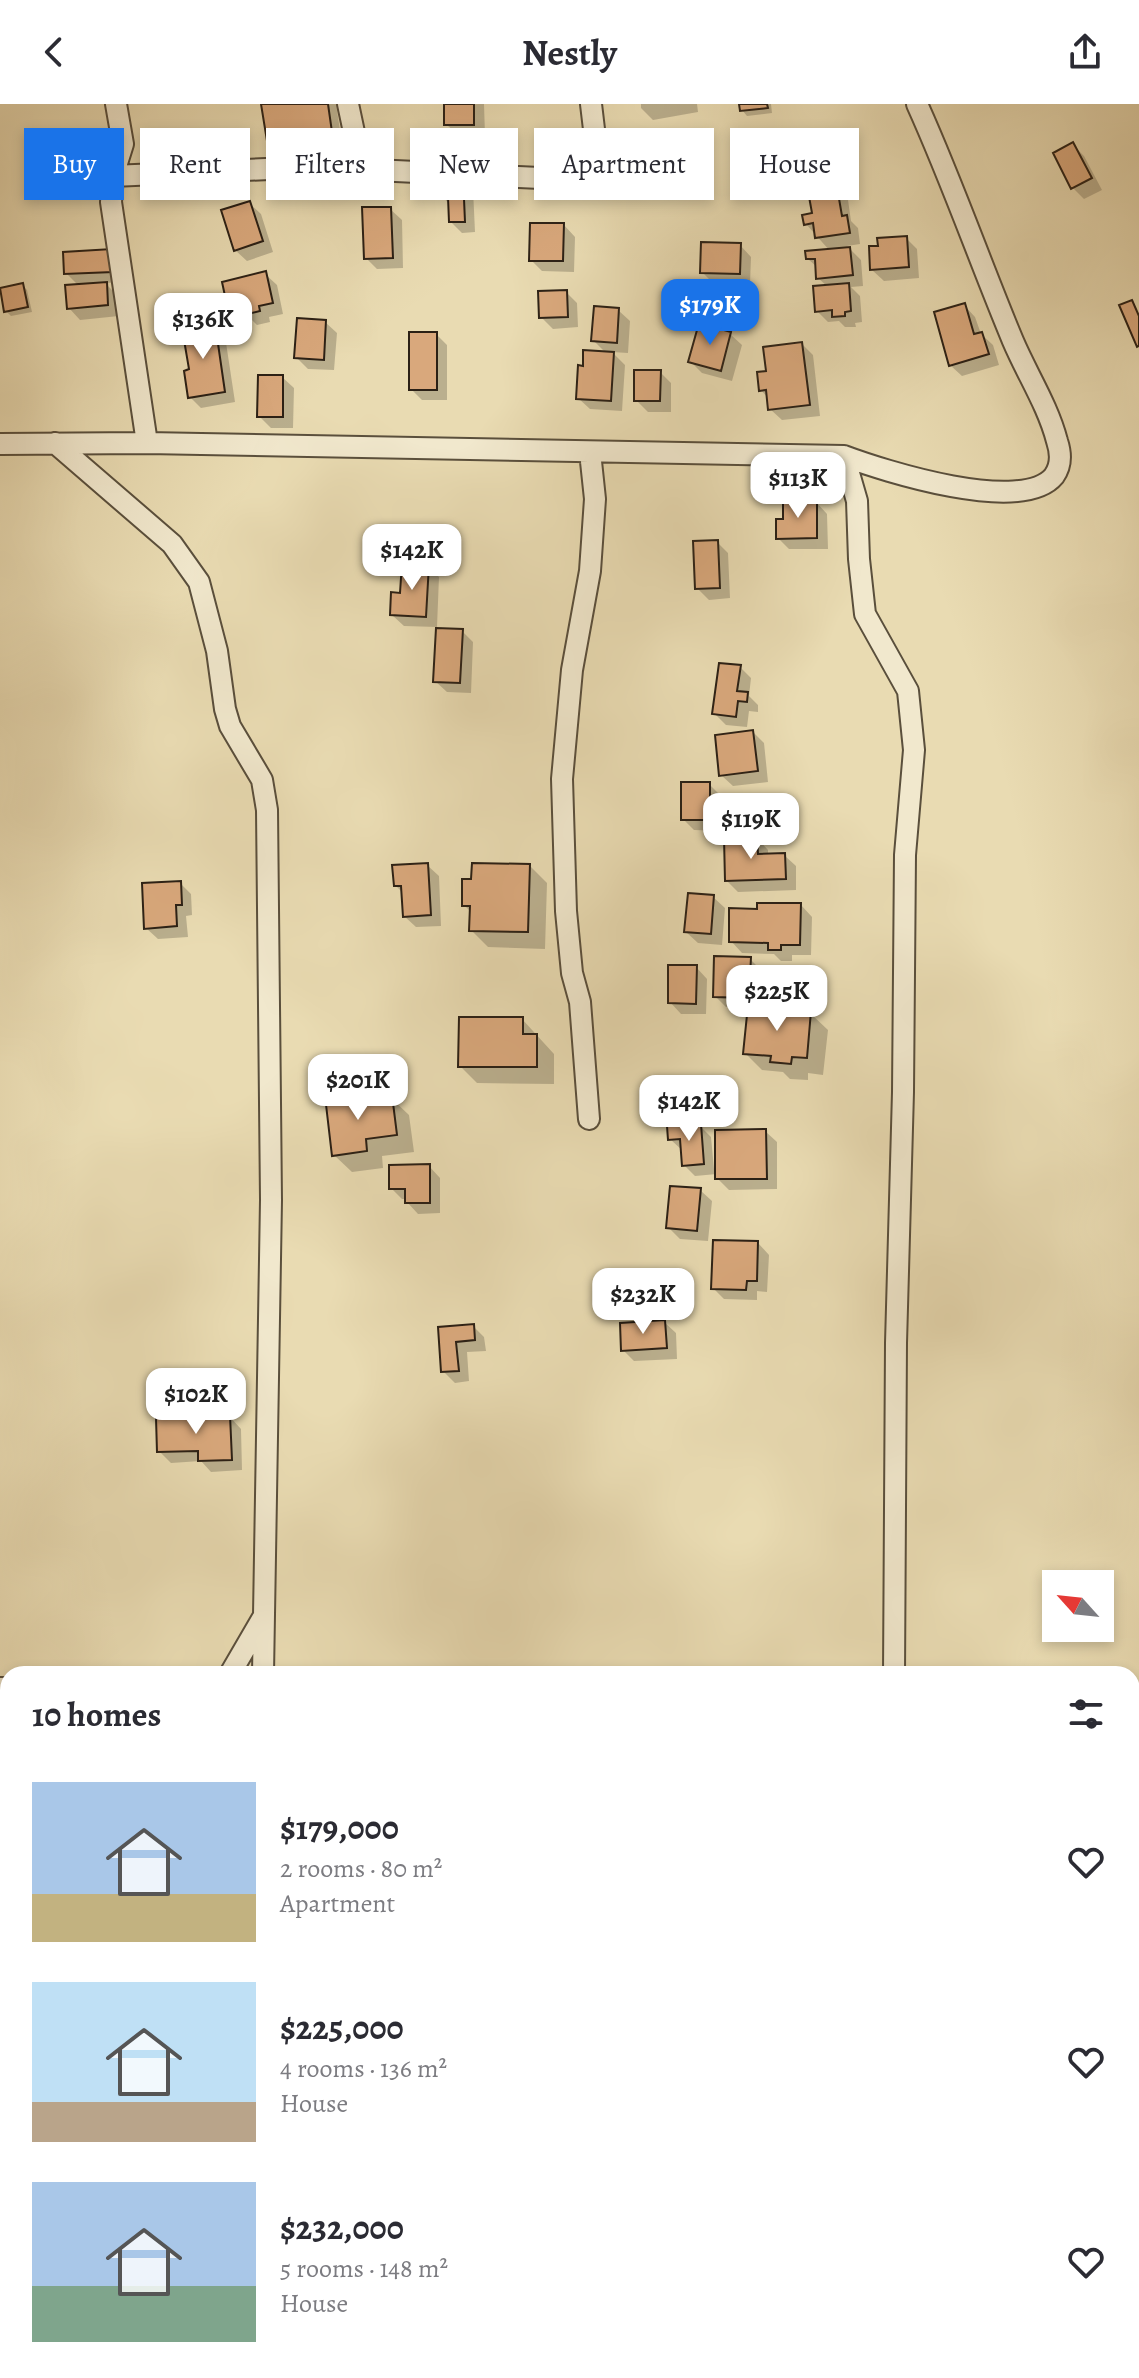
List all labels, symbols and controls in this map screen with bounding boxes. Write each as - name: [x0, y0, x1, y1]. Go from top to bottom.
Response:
- text: Nestly: [522, 28, 617, 77]
- icon: back: [32, 30, 76, 74]
- icon: share: [1063, 30, 1107, 74]
- chip: Buy: [24, 128, 124, 200]
- chip: Rent: [140, 128, 250, 200]
- chip: Filters: [266, 128, 394, 200]
- chip: New: [410, 128, 518, 200]
- chip: Apartment: [534, 128, 714, 200]
- chip: House: [730, 128, 859, 200]
- pin: $179K: [654, 279, 766, 347]
- text: $179K: [679, 287, 741, 322]
- pin: $136K: [147, 293, 259, 361]
- text: $136K: [172, 301, 234, 336]
- pin: $113K: [742, 452, 854, 520]
- text: $113K: [769, 460, 828, 495]
- pin: $142K: [356, 524, 468, 592]
- text: $142K: [380, 532, 444, 567]
- pin: $119K: [695, 793, 807, 861]
- text: $119K: [721, 801, 781, 836]
- pin: $225K: [721, 965, 833, 1033]
- text: $225K: [744, 973, 810, 1008]
- pin: $201K: [302, 1054, 414, 1122]
- text: $201K: [326, 1062, 390, 1097]
- pin: $142K: [633, 1075, 745, 1143]
- text: $142K: [657, 1083, 721, 1118]
- pin: $232K: [587, 1268, 699, 1336]
- text: $232K: [610, 1276, 676, 1311]
- pin: $102K: [140, 1368, 252, 1436]
- text: $102K: [164, 1376, 228, 1411]
- north arrow: [1042, 1570, 1114, 1642]
- map controls: [1042, 1570, 1114, 1642]
- text: 10 homes: [32, 1691, 161, 1738]
- icon: filters: [1064, 1692, 1108, 1736]
- text: $179,000: [280, 1804, 399, 1851]
- icon: home: [96, 1814, 192, 1910]
- icon: heart: [1064, 1840, 1108, 1884]
- text: 2 rooms · 80 m²: [280, 1851, 442, 1886]
- text: Apartment: [280, 1886, 395, 1921]
- text: $225,000: [280, 2004, 404, 2051]
- icon: home: [96, 2014, 192, 2110]
- icon: heart: [1064, 2040, 1108, 2084]
- text: 4 rooms · 136 m²: [280, 2051, 447, 2086]
- text: House: [280, 2086, 348, 2121]
- text: $232,000: [280, 2204, 404, 2251]
- icon: home: [96, 2214, 192, 2310]
- icon: heart: [1064, 2240, 1108, 2284]
- text: 5 rooms · 148 m²: [280, 2251, 448, 2286]
- text: House: [280, 2286, 348, 2321]

